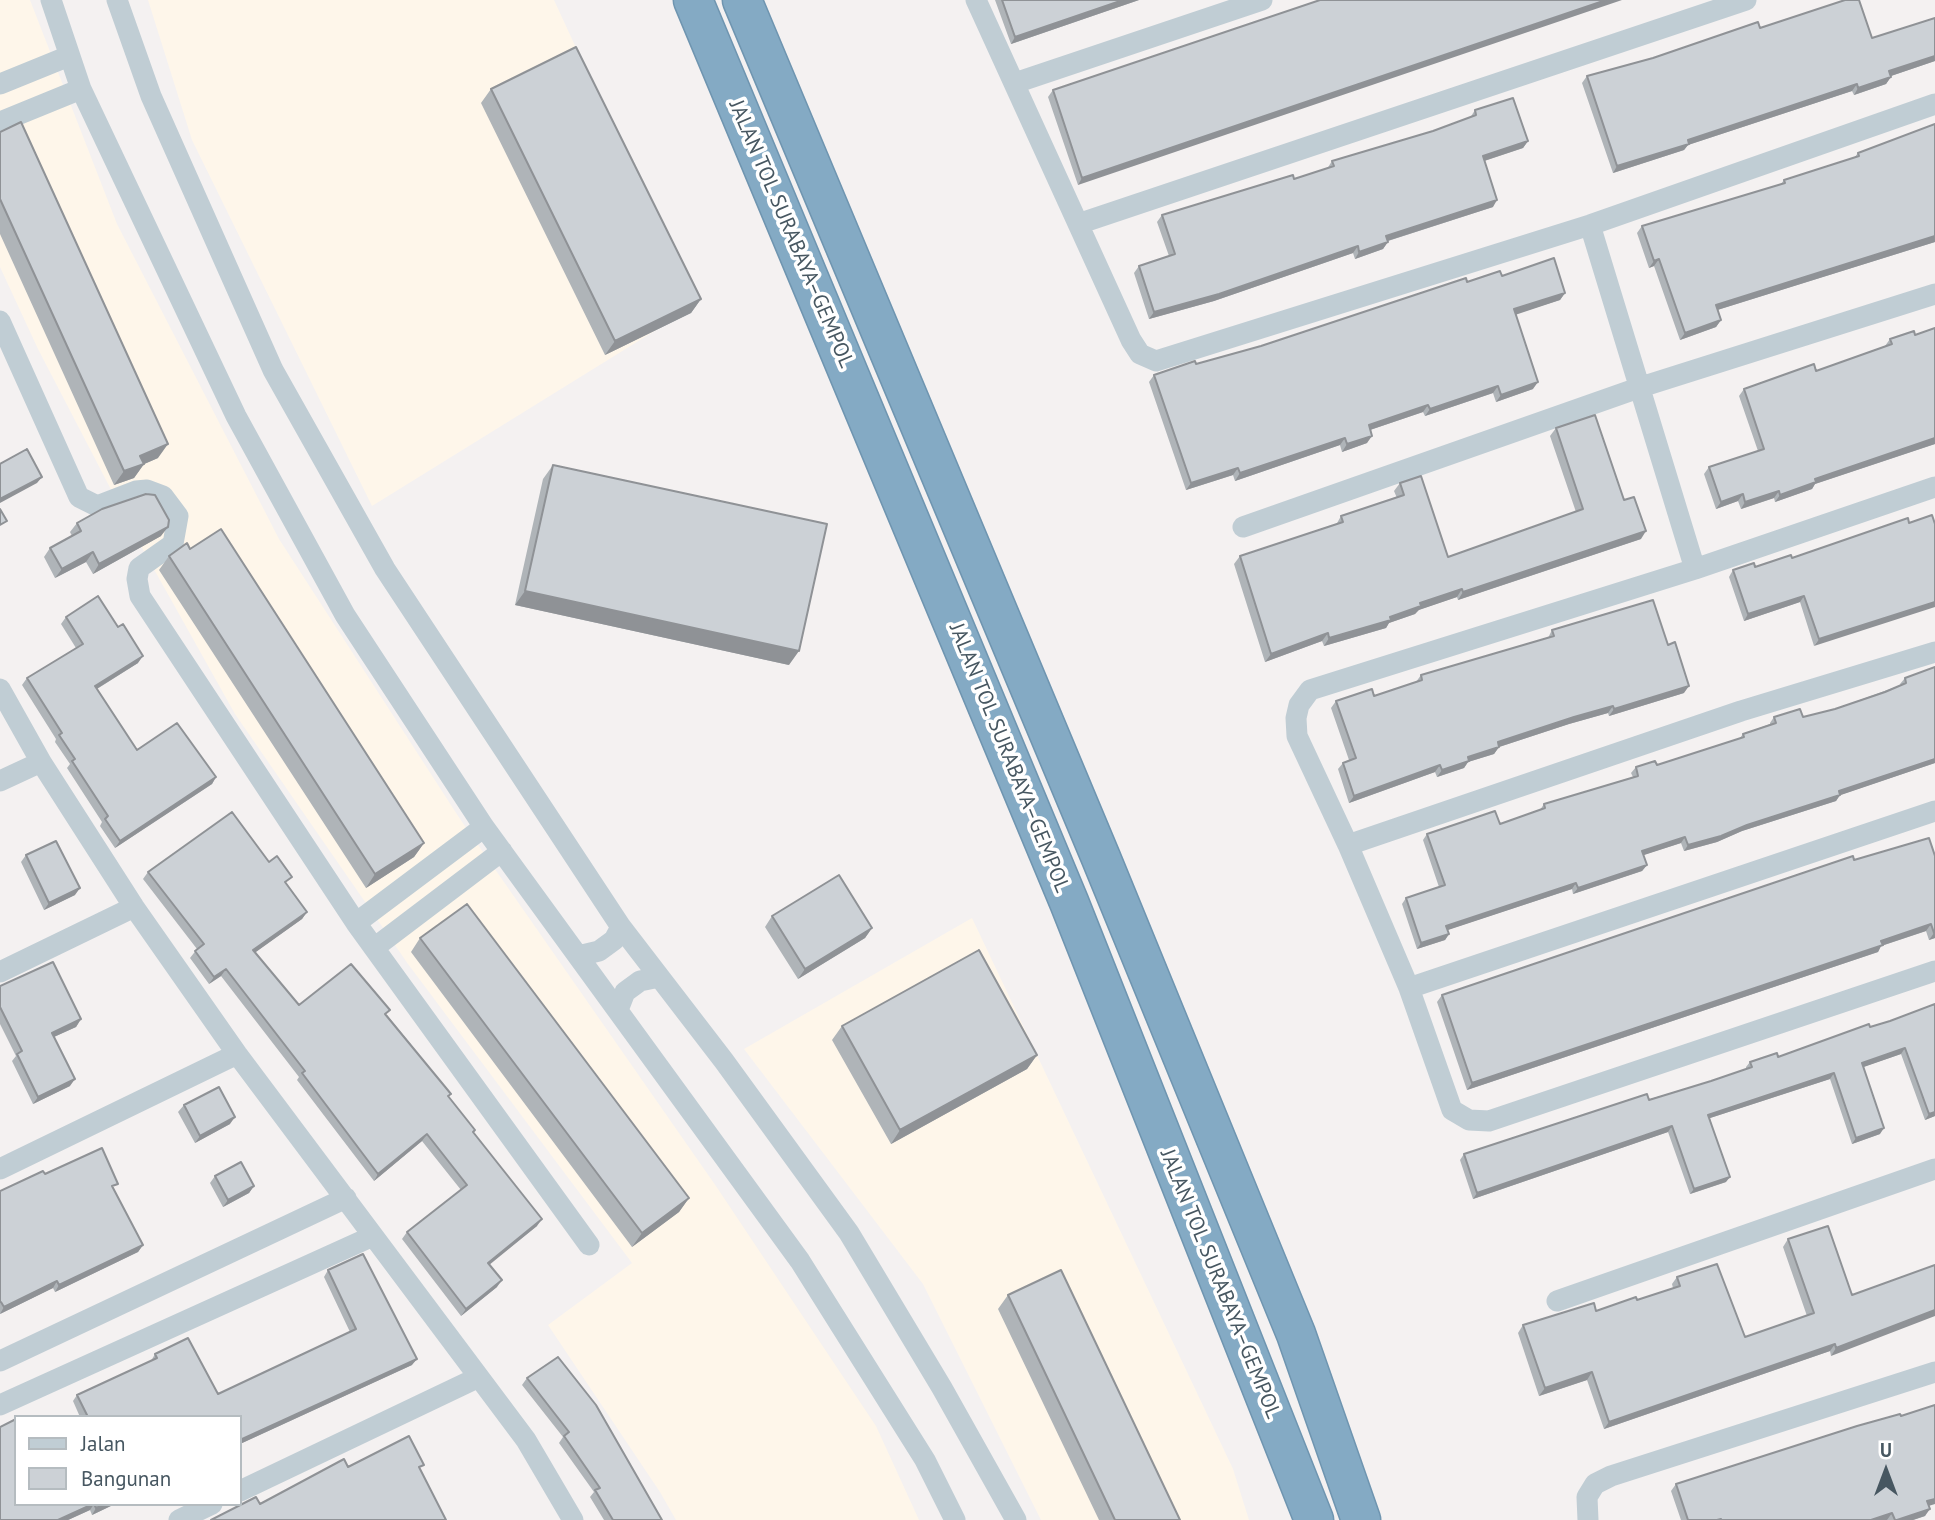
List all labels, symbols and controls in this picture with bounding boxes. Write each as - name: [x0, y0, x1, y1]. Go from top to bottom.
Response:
- street label: JALAN TOL SURABAYA–GEMPOL: [723, 97, 859, 371]
- street label: JALAN TOL SURABAYA–GEMPOL: [943, 620, 1075, 896]
- street label: JALAN TOL SURABAYA–GEMPOL: [1154, 1146, 1286, 1422]
- legend: [14, 1415, 242, 1506]
- text: Jalan: [81, 1430, 126, 1457]
- north arrow: [1851, 1436, 1921, 1506]
- text: U: [1880, 1438, 1892, 1462]
- text: Bangunan: [81, 1465, 171, 1492]

